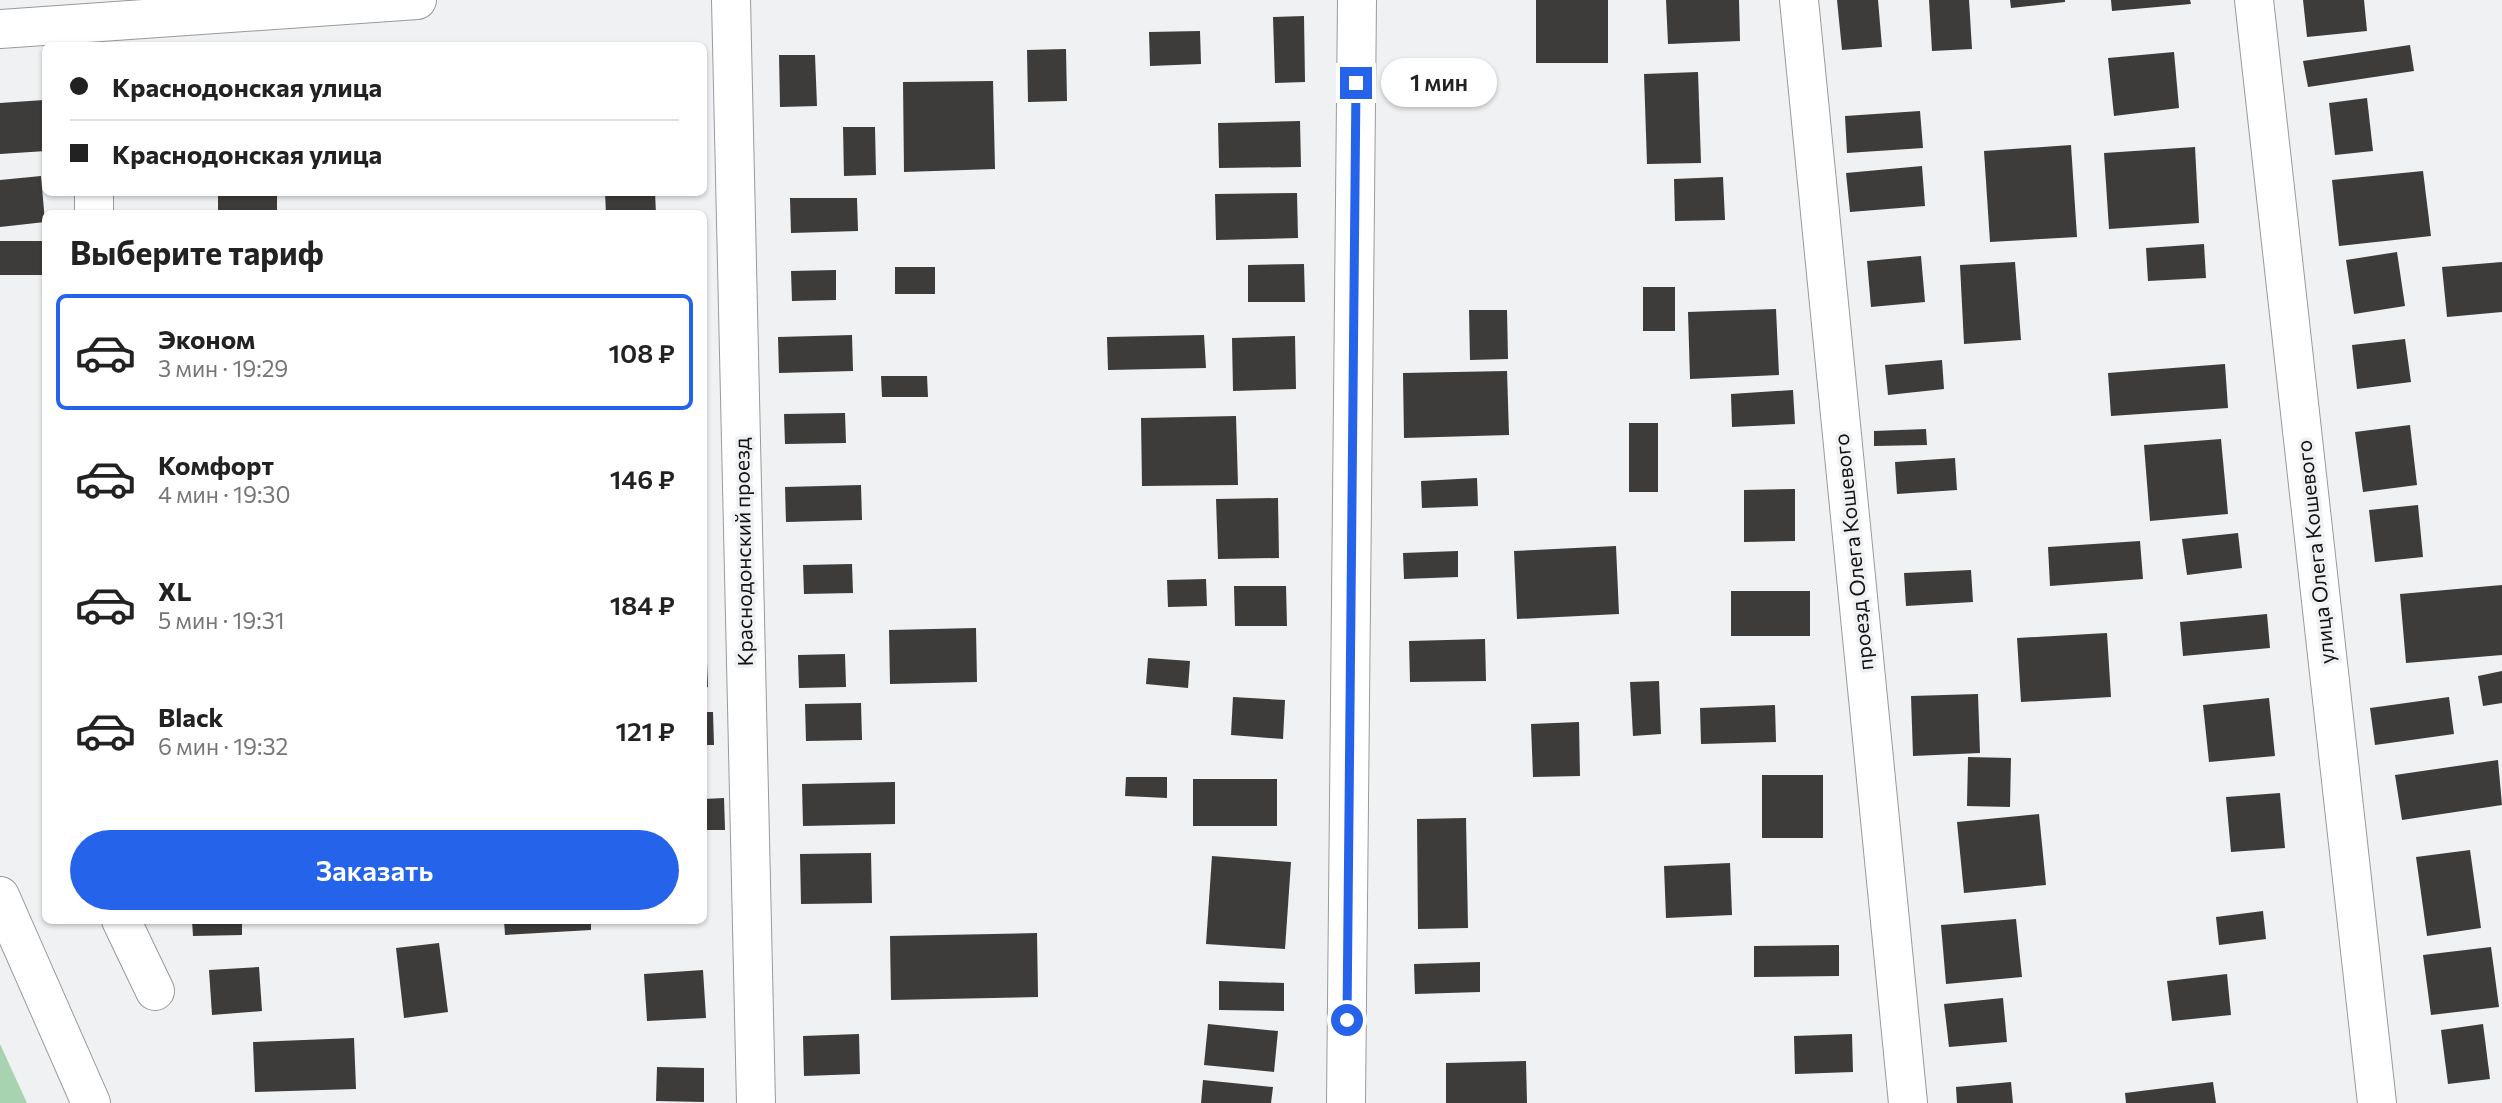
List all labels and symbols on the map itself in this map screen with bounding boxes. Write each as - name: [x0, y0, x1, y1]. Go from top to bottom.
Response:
- callout: 1 мин: [1380, 58, 1496, 108]
- route end: [1340, 67, 1372, 99]
- street label: проезд Олега Кошевого: [1828, 432, 1877, 672]
- street label: Краснодонский проезд: [728, 437, 757, 667]
- street label: улица Олега Кошевого: [2290, 439, 2339, 666]
- route start: [1331, 1004, 1363, 1036]

